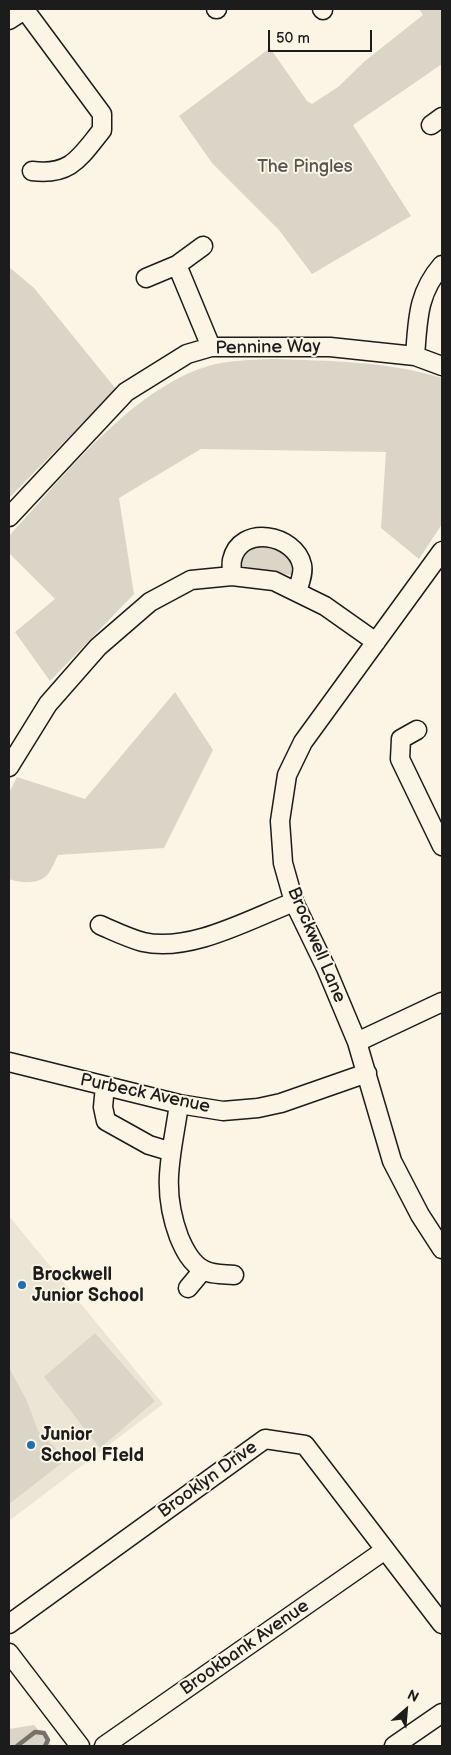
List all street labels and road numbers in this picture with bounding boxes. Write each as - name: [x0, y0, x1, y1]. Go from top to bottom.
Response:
- street label: Pennine Way: [215, 336, 321, 360]
- street label: Brockwell Lane: [282, 884, 350, 1006]
- street label: Purbeck Avenue: [78, 1070, 212, 1118]
- street label: Brooklyn Drive: [154, 1437, 262, 1523]
- street label: Brookbank Avenue: [176, 1595, 314, 1701]

